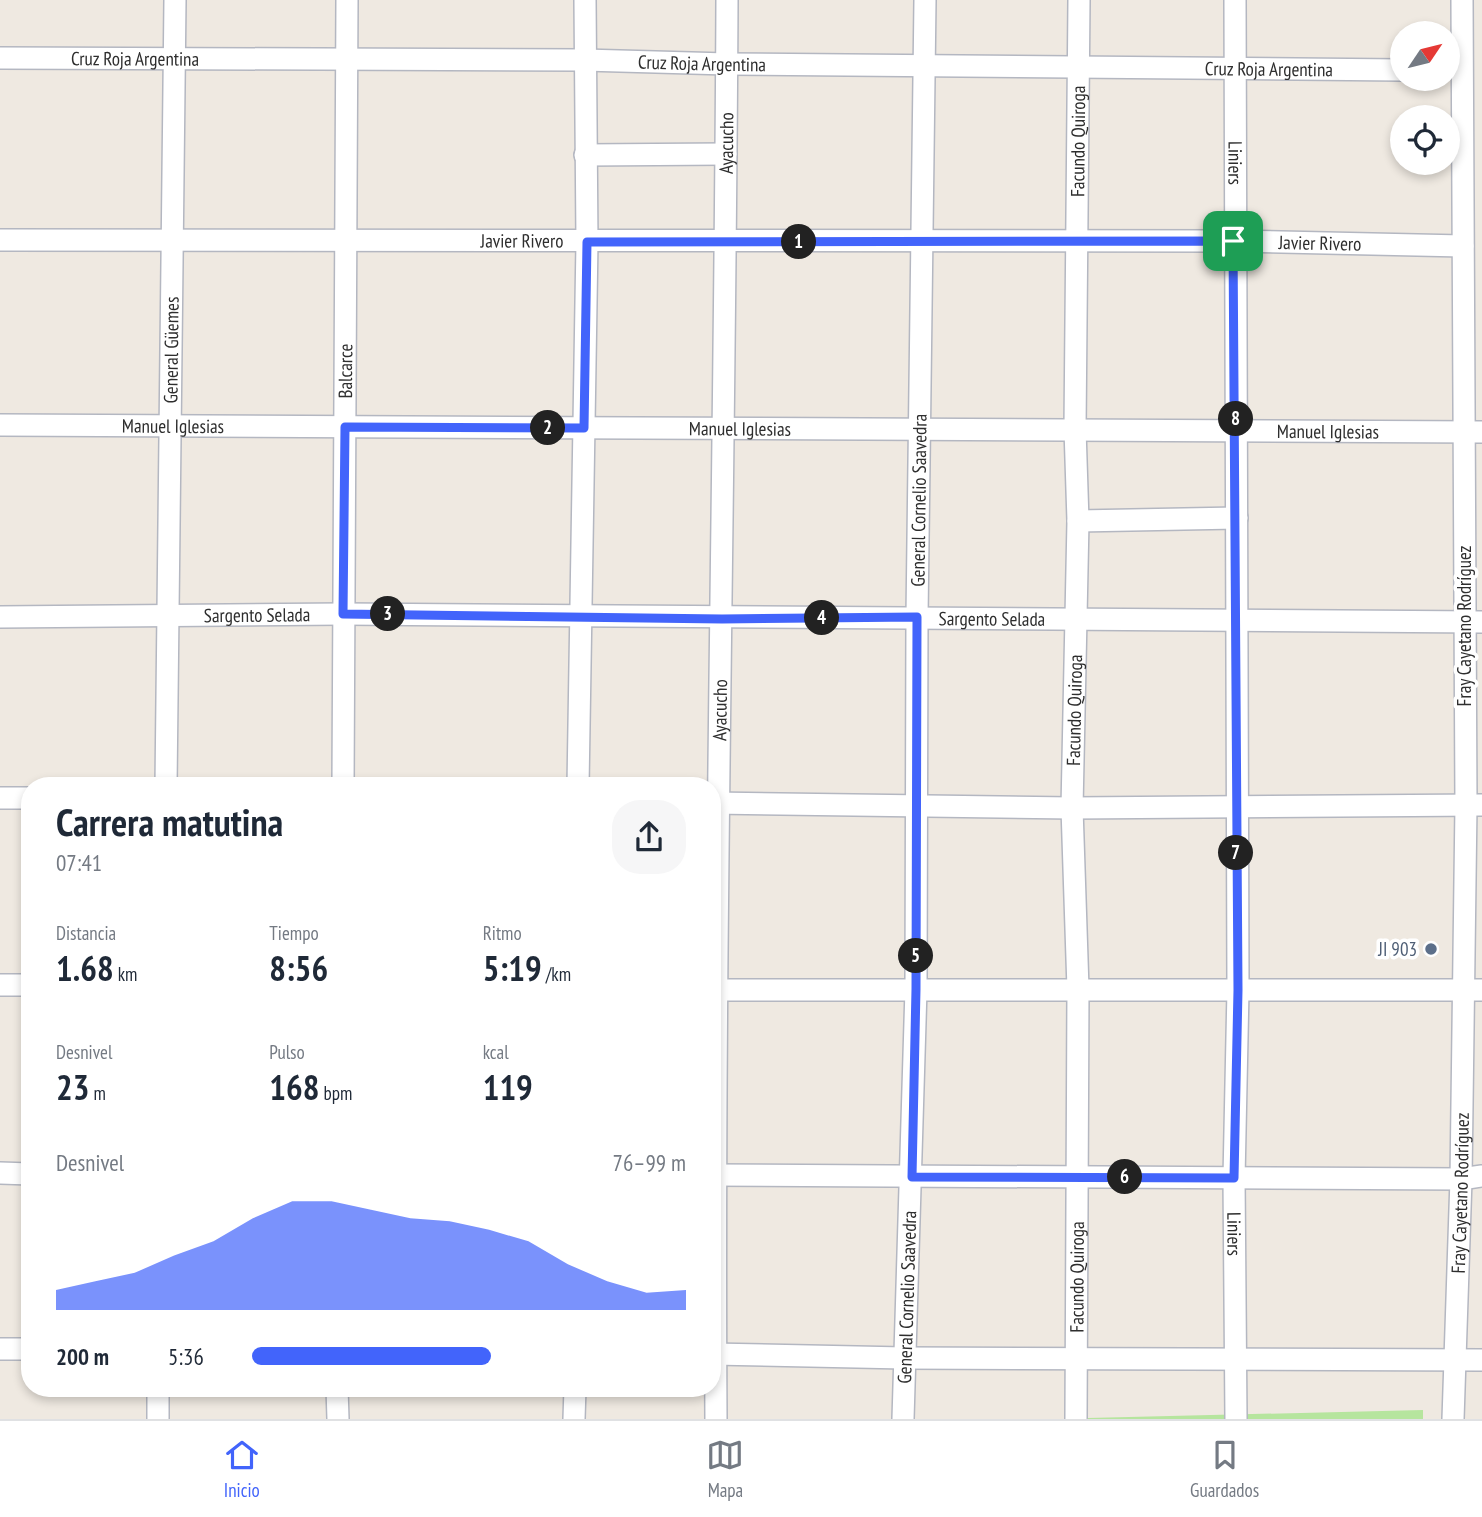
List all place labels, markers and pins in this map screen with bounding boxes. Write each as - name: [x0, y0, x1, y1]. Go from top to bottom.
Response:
- pin: [1203, 211, 1263, 271]
- pin: 1: [782, 224, 816, 260]
- pin: 8: [1218, 402, 1254, 436]
- pin: 2: [530, 410, 566, 446]
- pin: 3: [370, 596, 406, 632]
- pin: 4: [804, 600, 840, 636]
- pin: 7: [1218, 836, 1254, 870]
- place label: JI 903: [1377, 937, 1417, 961]
- pin: 5: [898, 939, 934, 974]
- marker: JI 903: [1423, 941, 1439, 957]
- pin: 6: [1108, 1160, 1142, 1194]

